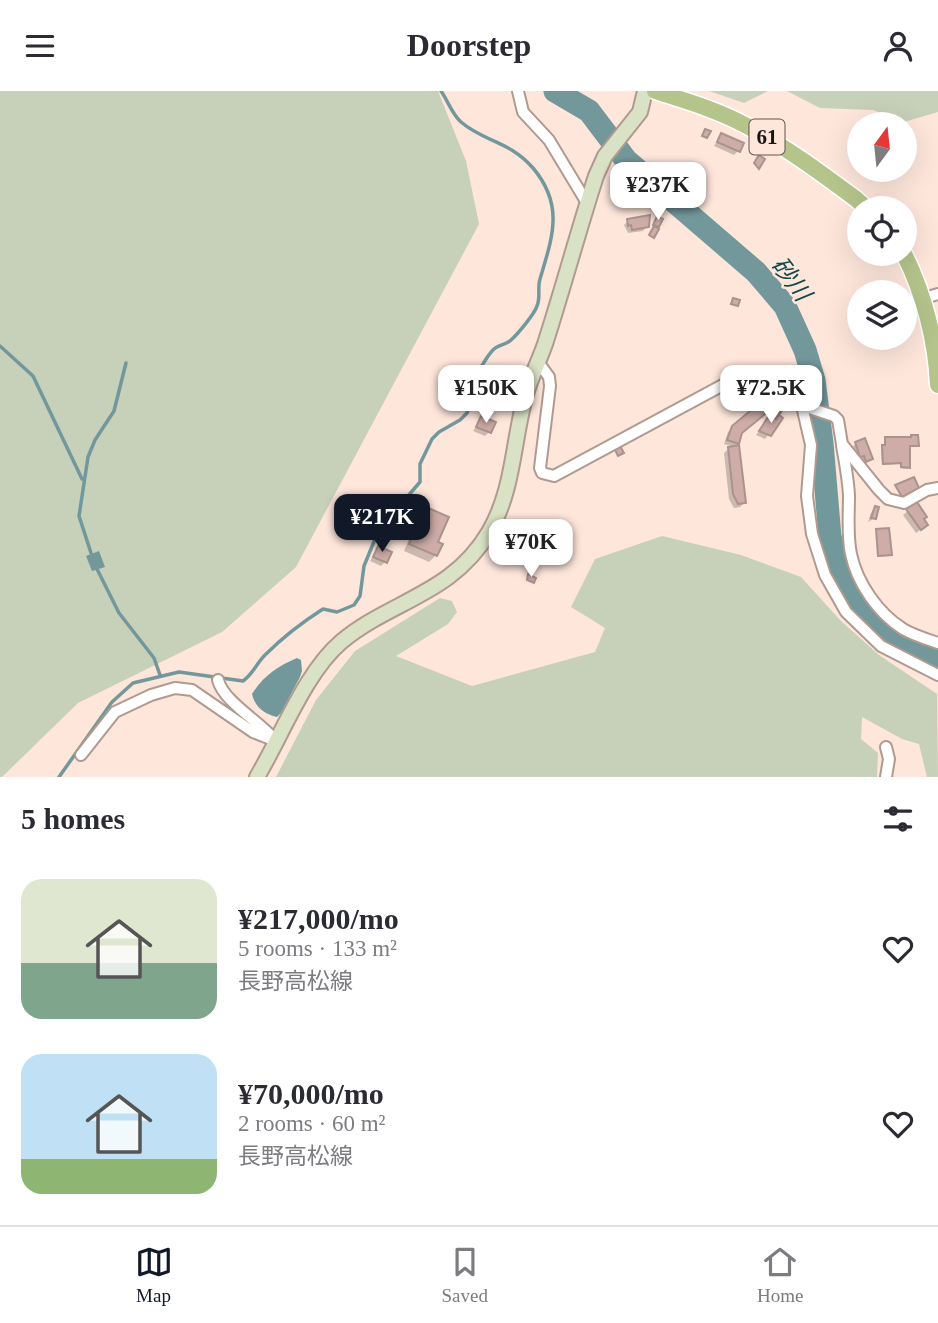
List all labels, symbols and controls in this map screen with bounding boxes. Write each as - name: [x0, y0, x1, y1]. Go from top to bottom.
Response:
- icon: menu: [21, 27, 59, 65]
- text: Doorstep: [407, 27, 531, 63]
- icon: person: [879, 27, 917, 65]
- north arrow: [847, 112, 917, 182]
- map controls: [847, 112, 917, 350]
- road number: 61: [750, 119, 784, 155]
- pin: ¥237K: [609, 163, 707, 222]
- text: ¥237K: [626, 172, 690, 197]
- button: locate: [847, 196, 917, 266]
- water label: 砂川: [766, 252, 818, 308]
- button: layers: [847, 280, 917, 350]
- pin: ¥150K: [437, 365, 535, 425]
- pin: ¥72.5K: [714, 365, 828, 425]
- text: ¥150K: [454, 375, 518, 400]
- text: ¥72.5K: [736, 375, 806, 400]
- pin: ¥217K: [333, 495, 431, 554]
- text: ¥217K: [350, 504, 414, 529]
- pin: ¥70K: [490, 519, 572, 579]
- text: ¥70K: [505, 529, 557, 554]
- icon: filters: [879, 800, 917, 838]
- text: 5 homes: [21, 802, 125, 835]
- text: ¥217,000/mo: [238, 902, 399, 935]
- icon: home: [77, 907, 161, 991]
- icon: heart: [879, 930, 917, 968]
- text: 5 rooms · 133 m²: [238, 936, 397, 961]
- text: 長野高松線: [238, 969, 353, 994]
- text: ¥70,000/mo: [238, 1077, 384, 1110]
- icon: home: [77, 1082, 161, 1166]
- icon: heart: [879, 1105, 917, 1143]
- text: 2 rooms · 60 m²: [238, 1111, 385, 1136]
- text: 長野高松線: [238, 1144, 353, 1169]
- tab: Map: [135, 1243, 173, 1307]
- tab: Saved: [442, 1243, 488, 1307]
- tab: Home: [757, 1243, 803, 1307]

